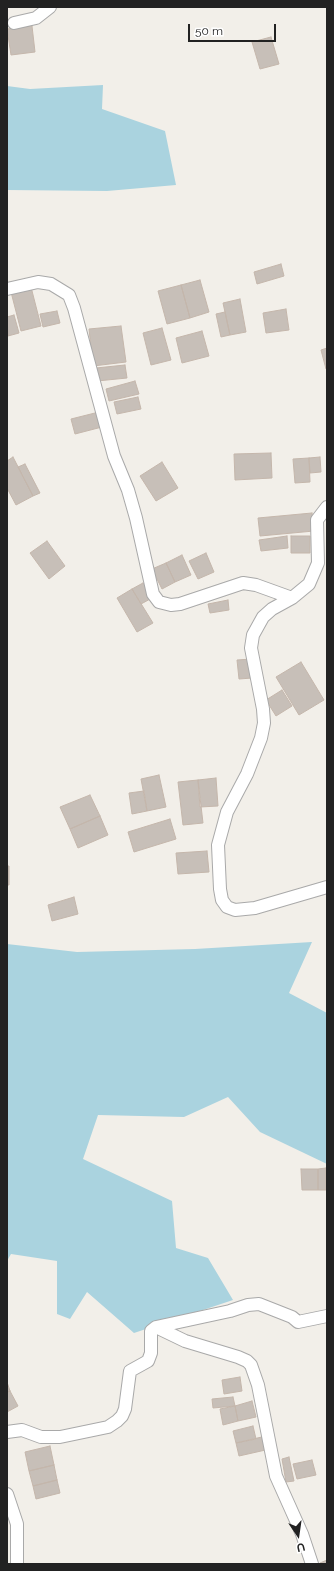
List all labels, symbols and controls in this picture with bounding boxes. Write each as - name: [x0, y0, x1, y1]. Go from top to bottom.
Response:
- scale bar: [190, 16, 278, 42]
- text: 50 m: [195, 24, 223, 38]
- north arrow: [278, 1515, 318, 1555]
- text: U: [295, 1540, 306, 1554]

